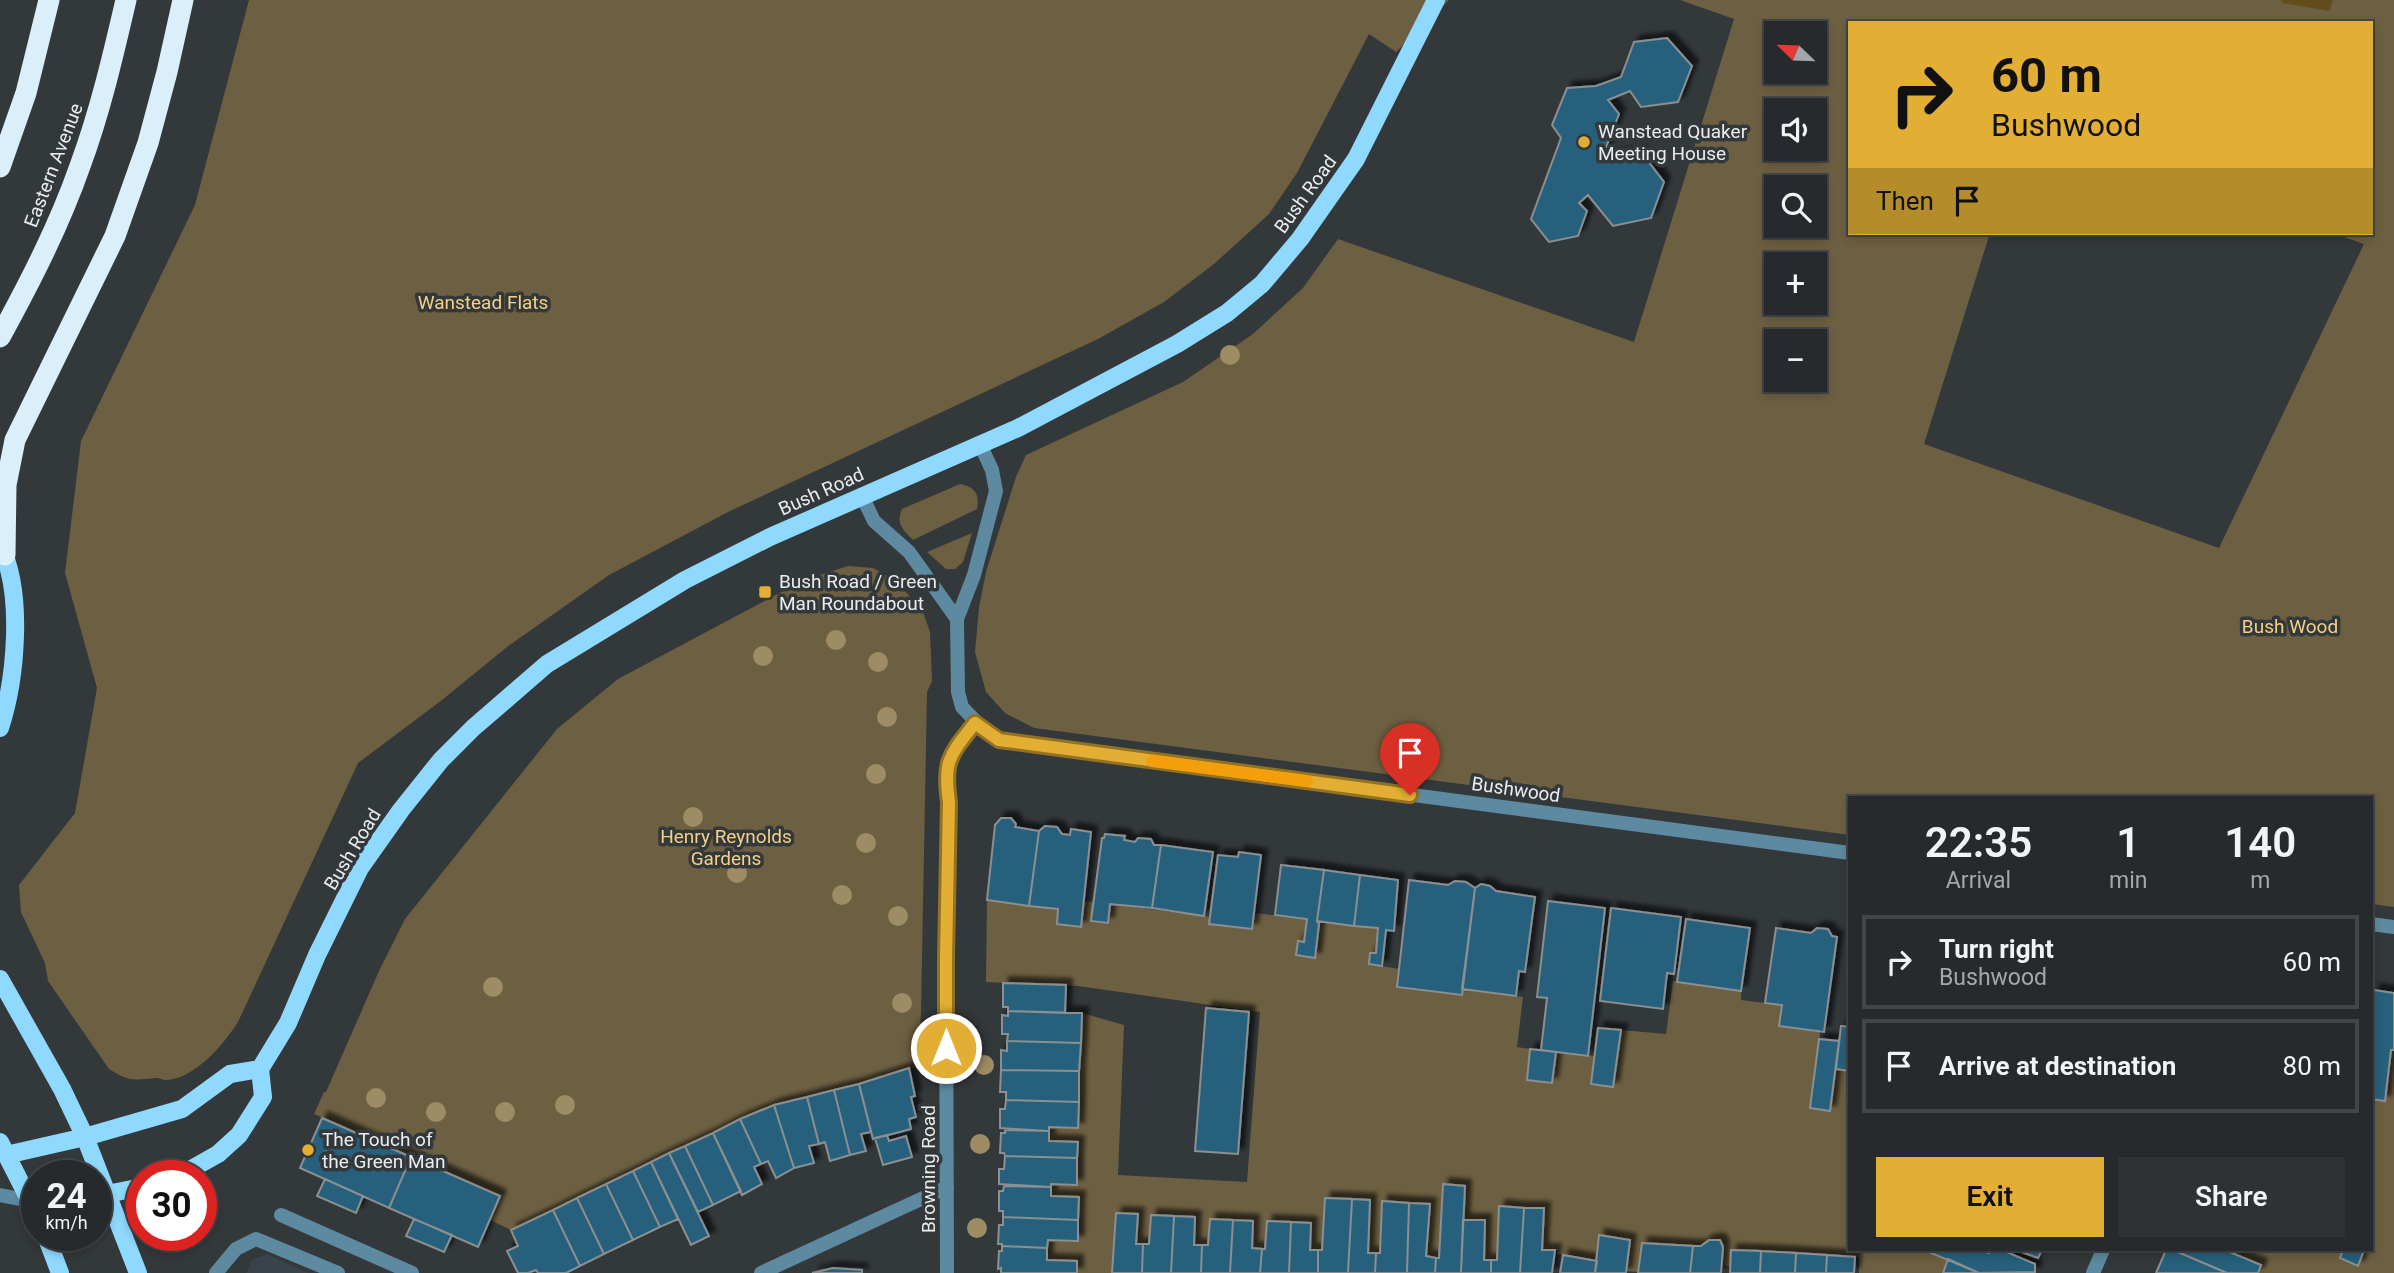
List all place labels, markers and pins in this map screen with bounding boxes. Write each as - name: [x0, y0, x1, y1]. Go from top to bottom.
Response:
- place label: Wanstead Quaker Meeting House: [1598, 120, 1748, 165]
- marker: Wanstead Quaker Meeting House: [1576, 134, 1592, 150]
- place label: Bush Road / Green Man Roundabout: [779, 570, 937, 615]
- marker: Bush Road / Green Man Roundabout: [757, 584, 773, 600]
- pin: [1380, 723, 1440, 795]
- place label: The Touch of the Green Man: [322, 1128, 445, 1173]
- marker: The Touch of the Green Man: [300, 1142, 316, 1158]

